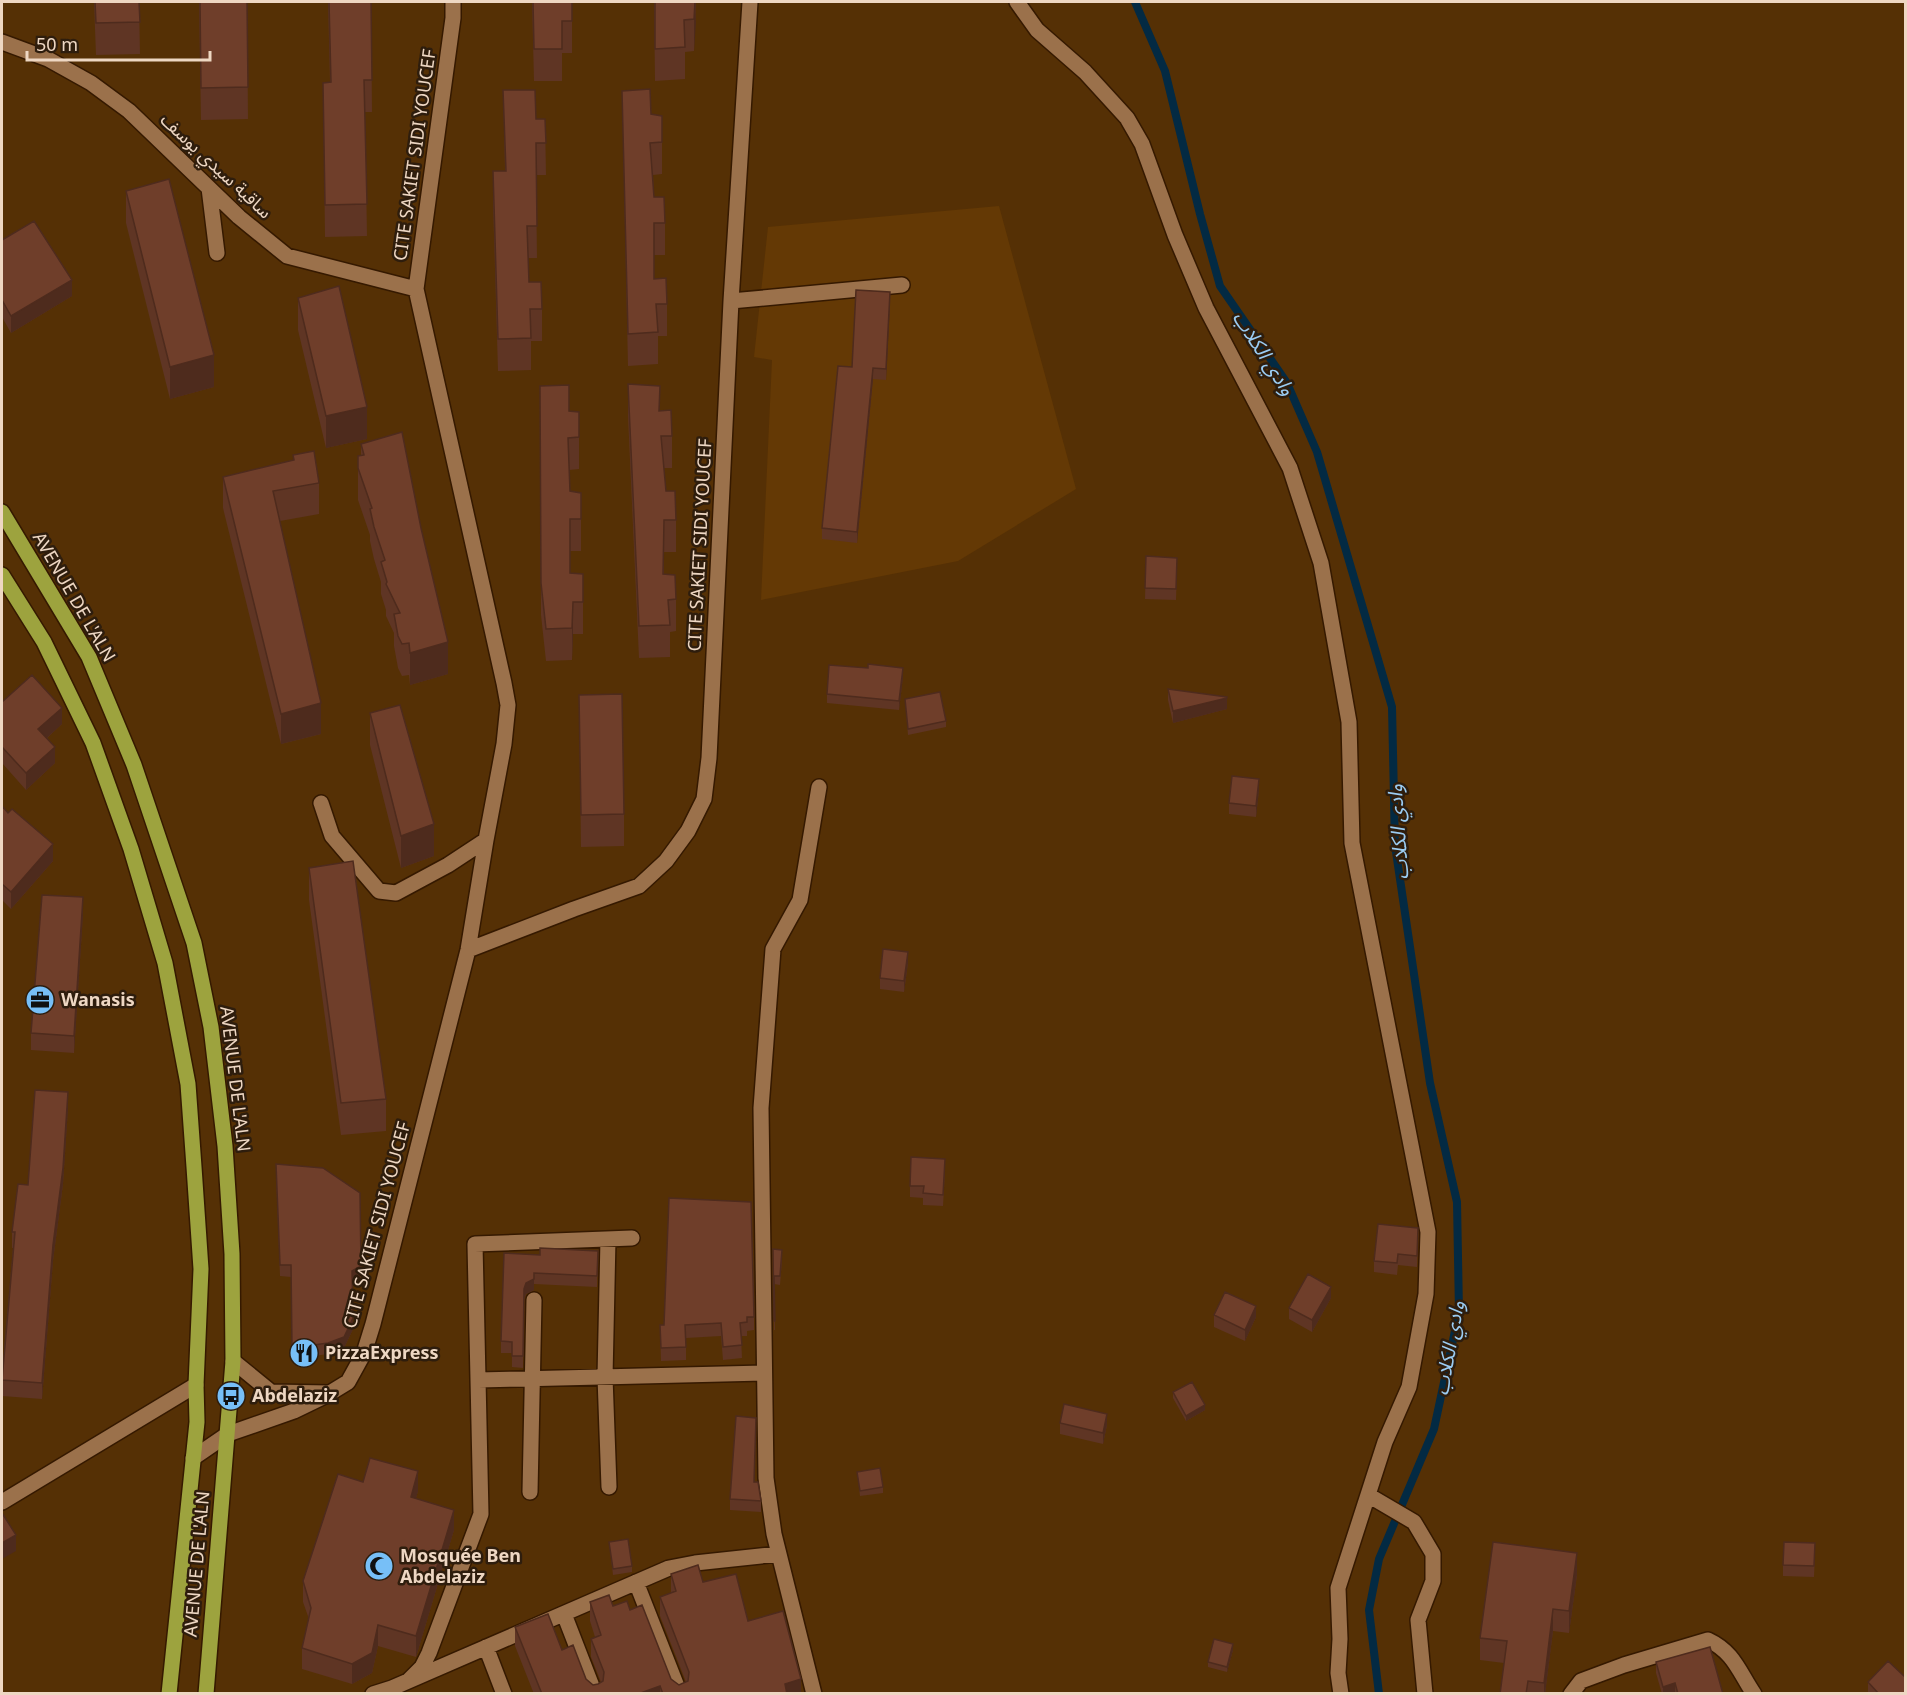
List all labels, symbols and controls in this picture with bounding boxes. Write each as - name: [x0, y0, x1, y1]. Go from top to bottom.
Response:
- scale bar: [27, 24, 210, 62]
- text: 50 m: [36, 32, 78, 56]
- street label: CITE SAKIET SIDI YOUCEF: [387, 48, 441, 262]
- street label: ساقية سيدي يوسف: [154, 107, 278, 225]
- water label: وادي الكلاب: [1225, 305, 1302, 402]
- street label: CITE SAKIET SIDI YOUCEF: [681, 438, 717, 652]
- street label: AVENUE DE L'ALN: [28, 527, 122, 666]
- water label: وادي الكلاب: [1381, 783, 1417, 881]
- office icon: Wanasis: [24, 984, 56, 1016]
- place label: Wanasis: [61, 987, 135, 1011]
- street label: AVENUE DE L'ALN: [215, 1005, 257, 1153]
- street label: CITE SAKIET SIDI YOUCEF: [337, 1119, 415, 1331]
- water label: وادي الكلاب: [1427, 1298, 1473, 1398]
- restaurant icon: PizzaExpress: [288, 1337, 320, 1369]
- place label: PizzaExpress: [325, 1340, 438, 1364]
- bus stop icon: Abdelaziz: [215, 1380, 247, 1412]
- place label: Abdelaziz: [252, 1383, 337, 1407]
- street label: AVENUE DE L'ALN: [178, 1490, 214, 1638]
- place label: Mosquée Ben Abdelaziz: [400, 1543, 521, 1588]
- mosque icon: Mosquée Ben Abdelaziz: [363, 1550, 395, 1582]

